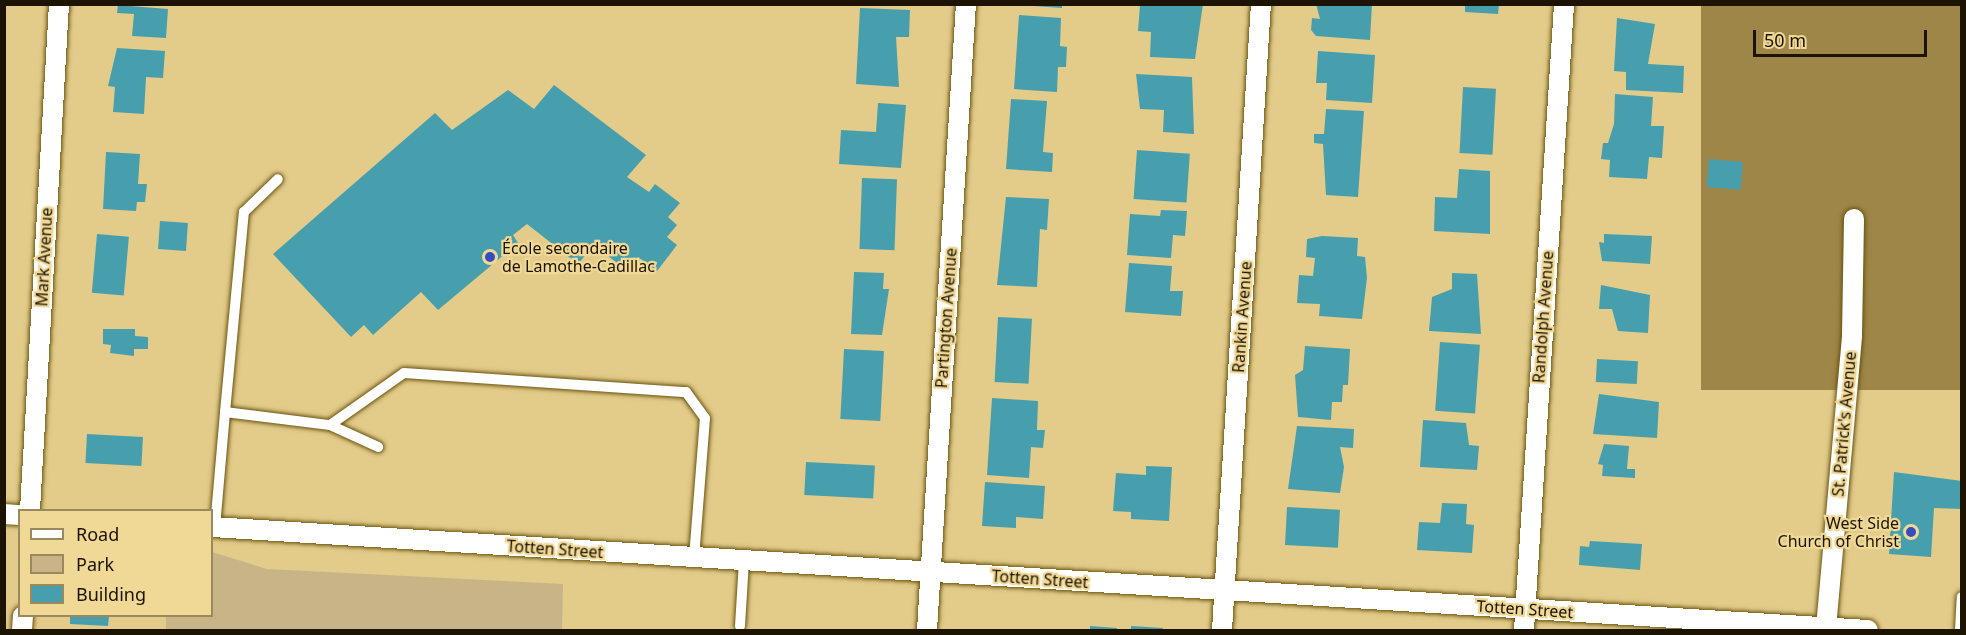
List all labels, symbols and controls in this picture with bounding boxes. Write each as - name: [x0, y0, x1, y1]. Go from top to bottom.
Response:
- scale bar: [1756, 18, 1930, 56]
- text: 50 m: [1764, 28, 1806, 52]
- street label: Mark Avenue: [32, 207, 56, 307]
- place label: École secondaire de Lamothe-Cadillac: [502, 238, 655, 276]
- street label: Partington Avenue: [932, 247, 960, 389]
- marker: École secondaire de Lamothe-Cadillac: [483, 250, 497, 264]
- street label: Randolph Avenue: [1529, 250, 1557, 384]
- street label: Rankin Avenue: [1229, 261, 1255, 373]
- street label: St. Patrick's Avenue: [1828, 351, 1860, 497]
- legend: [18, 509, 213, 617]
- place label: West Side Church of Christ: [1778, 513, 1899, 551]
- text: Road: [76, 522, 119, 546]
- marker: West Side Church of Christ: [1904, 525, 1918, 539]
- street label: Totten Street: [506, 536, 604, 562]
- text: Park: [76, 552, 114, 576]
- street label: Totten Street: [991, 566, 1089, 592]
- text: Building: [76, 582, 146, 606]
- street label: Totten Street: [1476, 596, 1574, 622]

